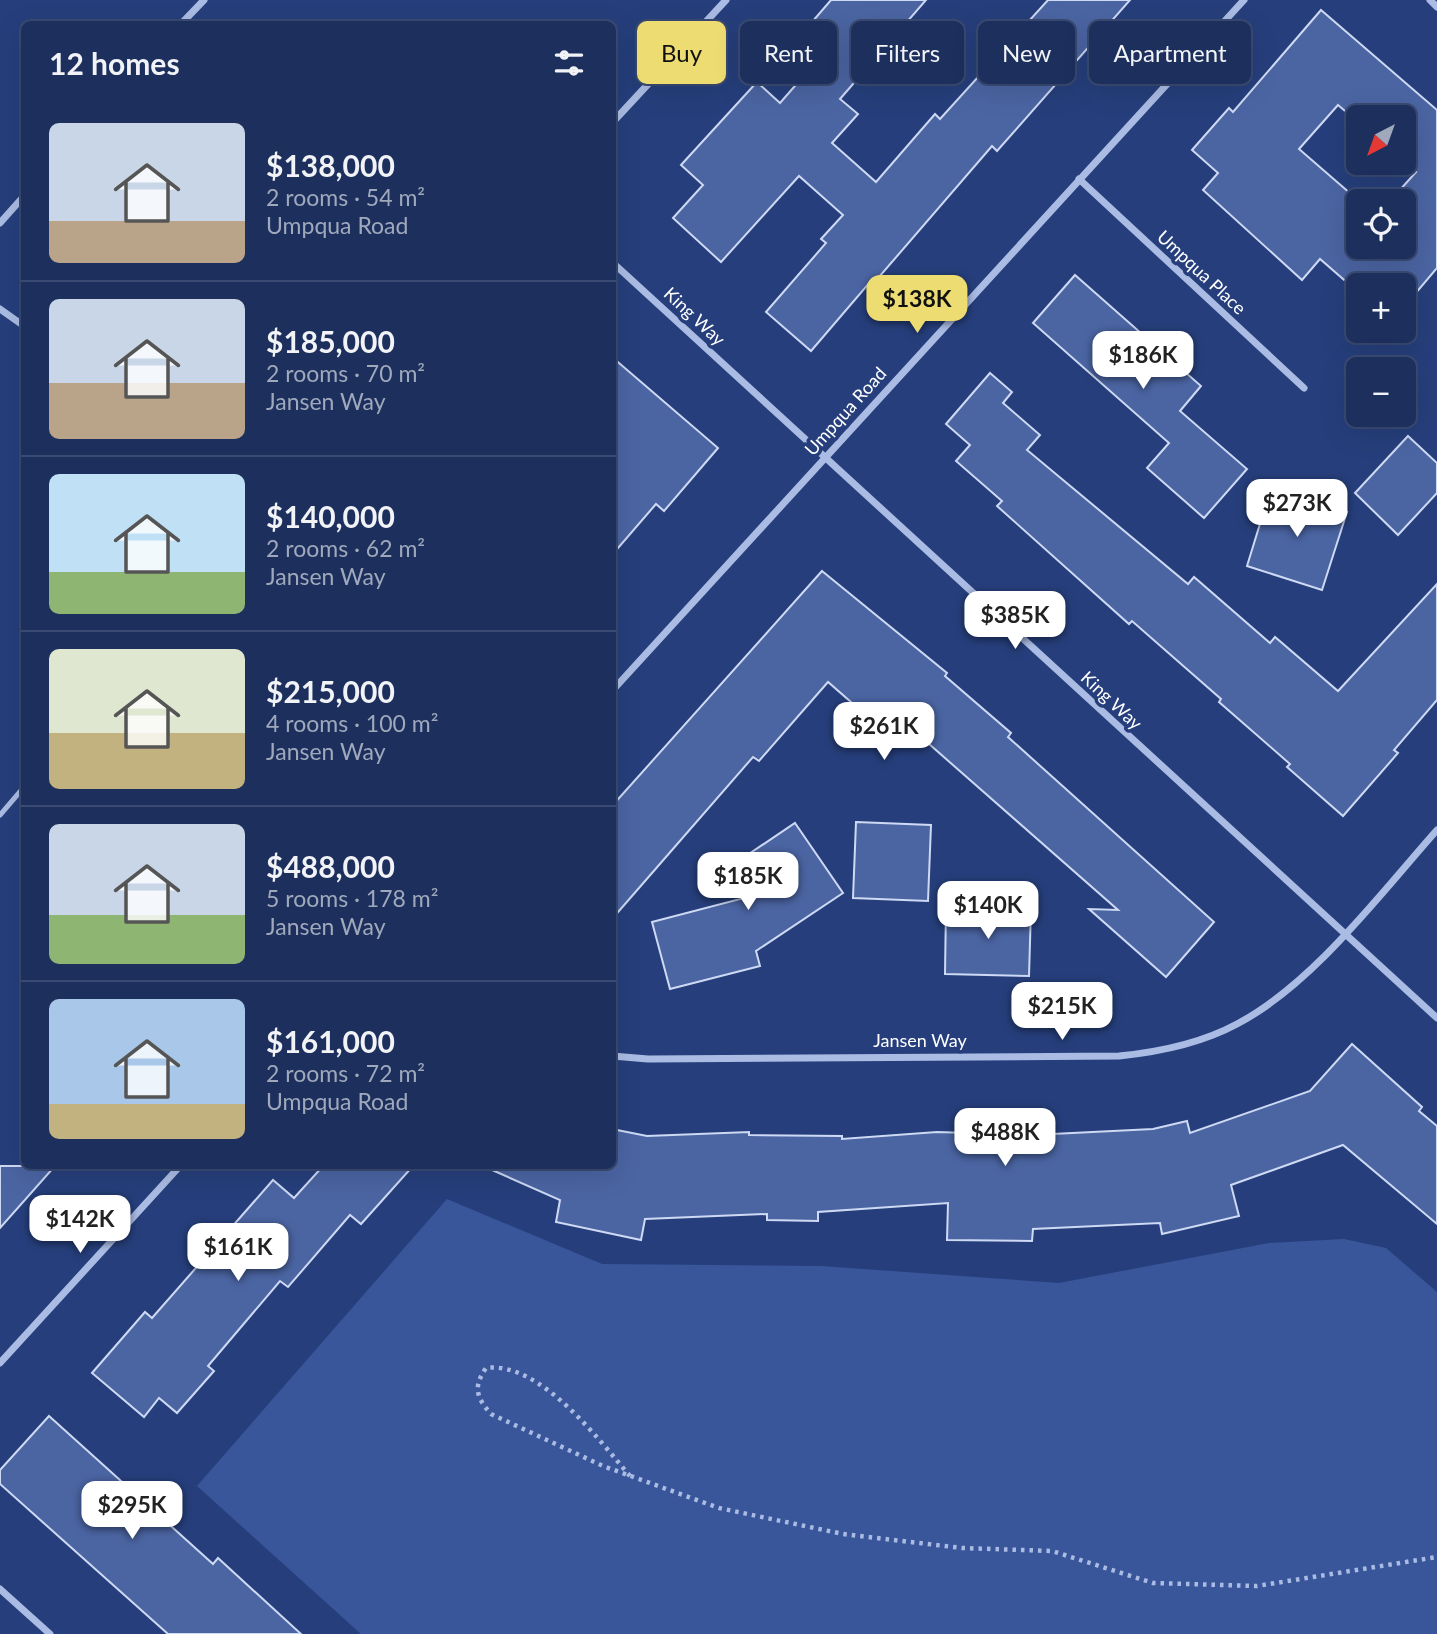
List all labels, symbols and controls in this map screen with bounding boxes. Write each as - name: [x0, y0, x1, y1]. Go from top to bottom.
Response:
- chip: Buy: [637, 21, 726, 84]
- chip: Rent: [740, 21, 837, 84]
- chip: Filters: [851, 21, 964, 84]
- chip: New: [978, 21, 1075, 84]
- chip: Apartment: [1089, 21, 1251, 84]
- icon: filters: [550, 44, 588, 82]
- text: 12 homes: [49, 45, 180, 81]
- north arrow: [1346, 105, 1416, 175]
- map controls: [1346, 105, 1416, 427]
- text: $138,000: [266, 147, 395, 183]
- icon: home: [105, 151, 189, 235]
- text: 2 rooms · 54 m²: [266, 183, 425, 211]
- button: locate: [1346, 189, 1416, 259]
- text: Umpqua Road: [266, 211, 408, 239]
- street label: Umpqua Place: [1153, 225, 1251, 319]
- button: +: [1346, 273, 1416, 343]
- pin: $138K: [868, 276, 966, 335]
- street label: King Way: [660, 282, 731, 350]
- text: $138K: [882, 284, 952, 312]
- text: $185,000: [266, 323, 395, 359]
- icon: home: [105, 327, 189, 411]
- pin: $186K: [1094, 332, 1192, 391]
- text: $186K: [1108, 340, 1178, 368]
- button: −: [1346, 357, 1416, 427]
- text: 2 rooms · 70 m²: [266, 359, 425, 387]
- street label: Umpqua Road: [800, 362, 890, 460]
- text: Jansen Way: [266, 387, 386, 415]
- pin: $273K: [1248, 480, 1346, 539]
- text: $273K: [1262, 488, 1332, 516]
- text: $140,000: [266, 498, 395, 534]
- icon: home: [105, 502, 189, 586]
- text: 2 rooms · 62 m²: [266, 534, 425, 562]
- text: Jansen Way: [266, 562, 386, 590]
- pin: $385K: [966, 592, 1064, 651]
- text: $385K: [980, 600, 1050, 628]
- street label: King Way: [1077, 666, 1148, 734]
- text: $215,000: [266, 673, 395, 709]
- icon: home: [105, 677, 189, 761]
- pin: $261K: [835, 702, 933, 762]
- text: 4 rooms · 100 m²: [266, 709, 438, 737]
- text: $261K: [849, 711, 919, 739]
- text: Jansen Way: [266, 737, 386, 765]
- text: $488,000: [266, 848, 395, 884]
- icon: home: [105, 852, 189, 936]
- pin: $185K: [699, 852, 797, 912]
- text: $185K: [713, 861, 783, 889]
- pin: $140K: [939, 881, 1037, 941]
- text: 5 rooms · 178 m²: [266, 884, 438, 912]
- text: $140K: [953, 890, 1023, 918]
- text: Jansen Way: [266, 912, 386, 940]
- pin: $215K: [1013, 982, 1111, 1042]
- text: $215K: [1027, 991, 1097, 1019]
- text: $161,000: [266, 1023, 395, 1059]
- icon: home: [105, 1027, 189, 1111]
- street label: Jansen Way: [873, 1029, 968, 1051]
- text: 2 rooms · 72 m²: [266, 1059, 425, 1087]
- text: Umpqua Road: [266, 1087, 408, 1115]
- pin: $488K: [956, 1108, 1054, 1168]
- text: $488K: [970, 1117, 1040, 1145]
- pin: $142K: [31, 1196, 129, 1255]
- text: $142K: [45, 1204, 115, 1232]
- pin: $161K: [189, 1224, 287, 1283]
- text: $161K: [203, 1232, 273, 1260]
- pin: $295K: [83, 1482, 181, 1541]
- text: $295K: [97, 1490, 167, 1518]

